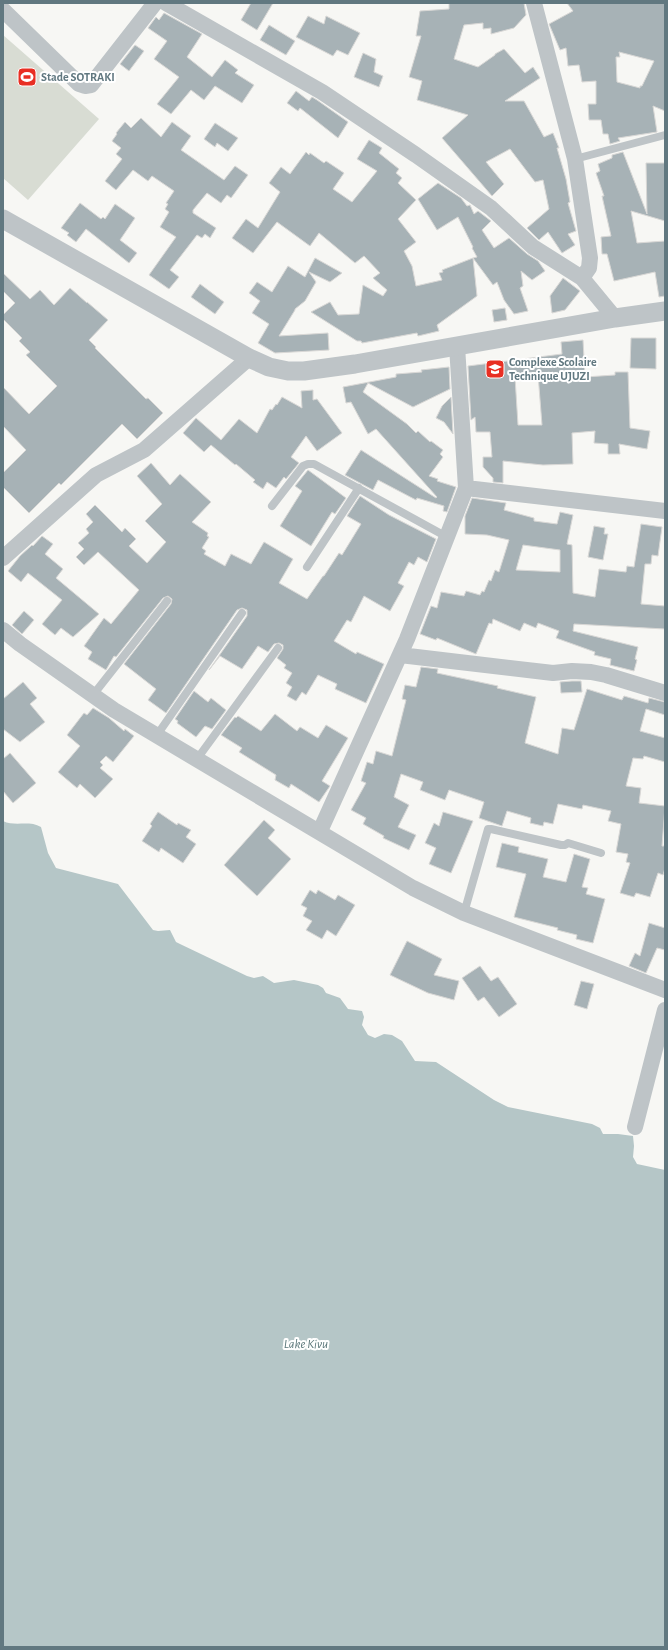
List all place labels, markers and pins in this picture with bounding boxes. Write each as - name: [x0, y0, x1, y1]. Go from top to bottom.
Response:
- sports icon: Stade SOTRAKI: [16, 66, 38, 88]
- place label: Stade SOTRAKI: [41, 71, 115, 83]
- place label: Complexe Scolaire Technique UJUZI: [509, 356, 597, 382]
- school or university icon: Complexe Scolaire Technique UJUZI: [484, 358, 506, 380]

